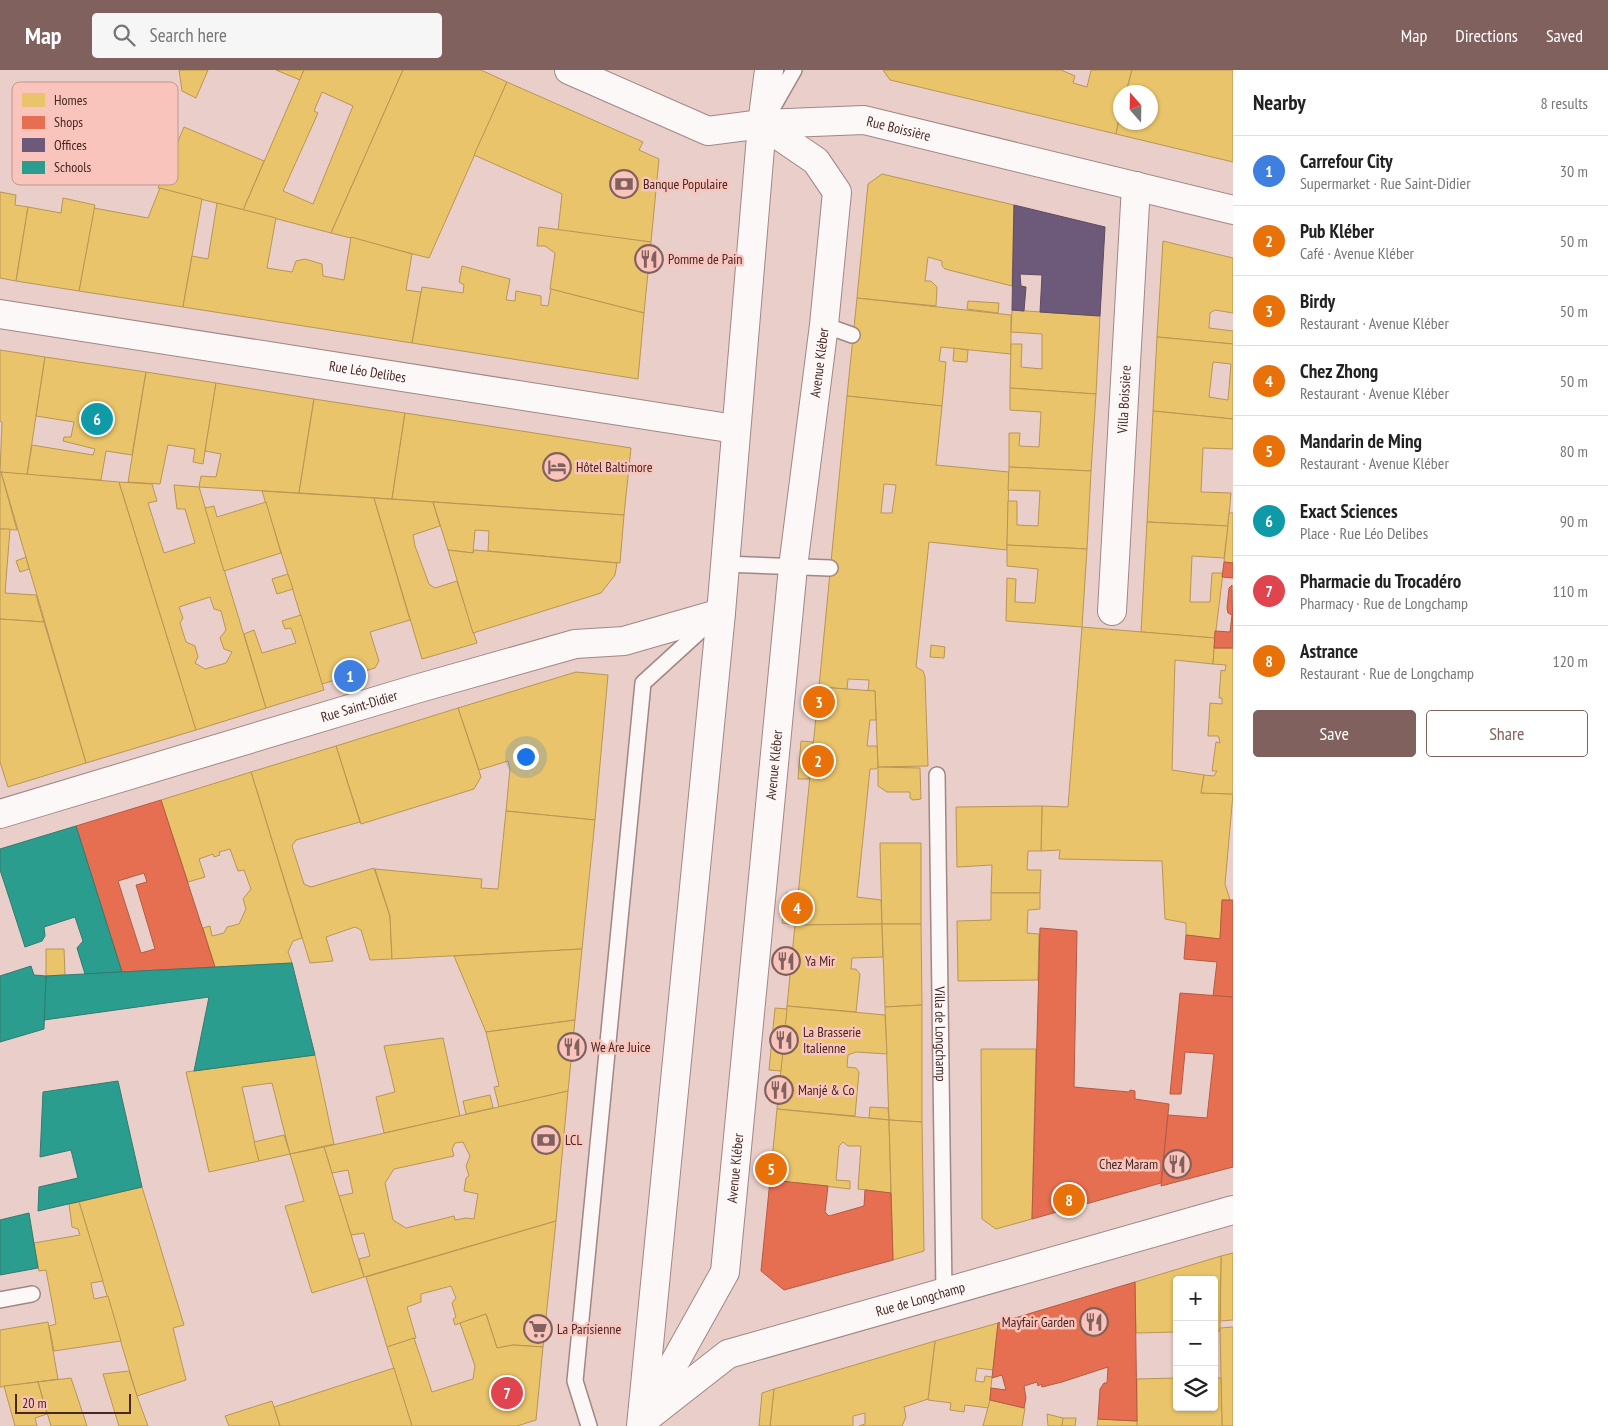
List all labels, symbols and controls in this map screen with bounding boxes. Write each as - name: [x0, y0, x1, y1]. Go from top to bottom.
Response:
- search box: [92, 13, 442, 58]
- text: Map: [25, 20, 62, 51]
- icon: search: [110, 21, 138, 49]
- text: Search here: [150, 23, 227, 47]
- text: Map: [1401, 24, 1427, 47]
- text: Directions: [1455, 24, 1518, 47]
- text: Saved: [1546, 24, 1583, 47]
- legend: [12, 82, 178, 185]
- north arrow: [1113, 85, 1158, 130]
- text: Nearby: [1253, 89, 1306, 116]
- text: Homes: [54, 91, 87, 109]
- text: 8 results: [1541, 93, 1588, 113]
- street label: Rue Boissière: [865, 112, 933, 145]
- text: Shops: [54, 113, 83, 131]
- text: Offices: [54, 136, 87, 154]
- text: Carrefour City: [1300, 149, 1393, 173]
- text: Schools: [54, 158, 91, 176]
- text: 1: [1265, 161, 1273, 181]
- text: 30 m: [1560, 161, 1588, 181]
- bank icon: Banque Populaire: [609, 169, 639, 199]
- text: Supermarket · Rue Saint-Didier: [1300, 173, 1471, 193]
- place label: Banque Populaire: [643, 175, 728, 193]
- text: Pub Kléber: [1300, 219, 1374, 243]
- text: 2: [1265, 231, 1273, 251]
- text: 50 m: [1560, 231, 1588, 251]
- text: Café · Avenue Kléber: [1300, 243, 1414, 263]
- restaurant icon: Pomme de Pain: [634, 244, 664, 274]
- place label: Pomme de Pain: [668, 250, 742, 268]
- text: Birdy: [1300, 289, 1335, 313]
- text: 3: [1265, 301, 1273, 321]
- text: 50 m: [1560, 301, 1588, 321]
- text: Restaurant · Avenue Kléber: [1300, 313, 1449, 333]
- street label: Avenue Kléber: [806, 326, 833, 398]
- street label: Rue Léo Delibes: [328, 357, 407, 386]
- text: Chez Zhong: [1300, 359, 1378, 383]
- street label: Villa Boissière: [1113, 365, 1135, 435]
- text: 4: [1265, 371, 1273, 391]
- text: 50 m: [1560, 371, 1588, 391]
- text: Restaurant · Avenue Kléber: [1300, 383, 1449, 403]
- pin: 6: [81, 400, 113, 438]
- text: Mandarin de Ming: [1300, 429, 1422, 453]
- text: 5: [1265, 441, 1273, 461]
- text: 80 m: [1560, 441, 1588, 461]
- hotel icon: Hôtel Baltimore: [542, 452, 572, 482]
- text: Restaurant · Avenue Kléber: [1300, 453, 1449, 473]
- place label: Hôtel Baltimore: [576, 458, 653, 476]
- text: Exact Sciences: [1300, 499, 1398, 523]
- text: 6: [1265, 511, 1273, 531]
- text: 90 m: [1560, 511, 1588, 531]
- text: Place · Rue Léo Delibes: [1300, 523, 1428, 543]
- text: Pharmacie du Trocadéro: [1300, 569, 1461, 593]
- text: 7: [1265, 581, 1273, 601]
- text: 110 m: [1553, 581, 1588, 601]
- text: Pharmacy · Rue de Longchamp: [1300, 593, 1468, 613]
- text: Astrance: [1300, 639, 1358, 663]
- text: 8: [1265, 651, 1273, 671]
- text: 120 m: [1553, 651, 1588, 671]
- pin: 1: [334, 657, 366, 695]
- text: Restaurant · Rue de Longchamp: [1300, 663, 1474, 683]
- pin: 3: [803, 683, 835, 721]
- street label: Rue Saint-Didier: [319, 686, 400, 726]
- button: Save: [1253, 710, 1416, 757]
- button: Share: [1426, 710, 1588, 757]
- street label: Avenue Kléber: [762, 729, 786, 801]
- pin: 2: [802, 742, 834, 780]
- your location: [513, 744, 539, 770]
- pin: 4: [781, 889, 813, 927]
- restaurant icon: Ya Mir: [771, 946, 801, 976]
- place label: Ya Mir: [805, 952, 835, 970]
- street label: Villa de Longchamp: [931, 985, 950, 1082]
- place label: La Brasserie Italienne: [803, 1023, 861, 1057]
- restaurant icon: La Brasserie Italienne: [769, 1025, 799, 1055]
- restaurant icon: We Are Juice: [557, 1032, 587, 1062]
- place label: We Are Juice: [591, 1038, 651, 1056]
- restaurant icon: Manjé & Co: [764, 1075, 794, 1105]
- place label: Manjé & Co: [798, 1081, 855, 1099]
- bank icon: LCL: [531, 1125, 561, 1155]
- place label: LCL: [565, 1131, 582, 1149]
- street label: Avenue Kléber: [723, 1132, 747, 1204]
- restaurant icon: Chez Maram: [1162, 1149, 1192, 1179]
- pin: 5: [755, 1150, 787, 1188]
- place label: Chez Maram: [1099, 1155, 1158, 1173]
- pin: 8: [1053, 1181, 1085, 1219]
- map controls: [1173, 1276, 1218, 1411]
- button: +: [1173, 1276, 1218, 1321]
- street label: Rue de Longchamp: [874, 1278, 967, 1320]
- restaurant icon: Mayfair Garden: [1079, 1307, 1109, 1337]
- place label: Mayfair Garden: [1002, 1313, 1075, 1331]
- supermarket icon: La Parisienne: [523, 1314, 553, 1344]
- place label: La Parisienne: [557, 1320, 621, 1338]
- button: −: [1173, 1321, 1218, 1366]
- button: layers: [1173, 1366, 1218, 1411]
- pin: 7: [491, 1374, 523, 1412]
- scale bar: [15, 1391, 131, 1414]
- text: 20 m: [22, 1394, 47, 1412]

